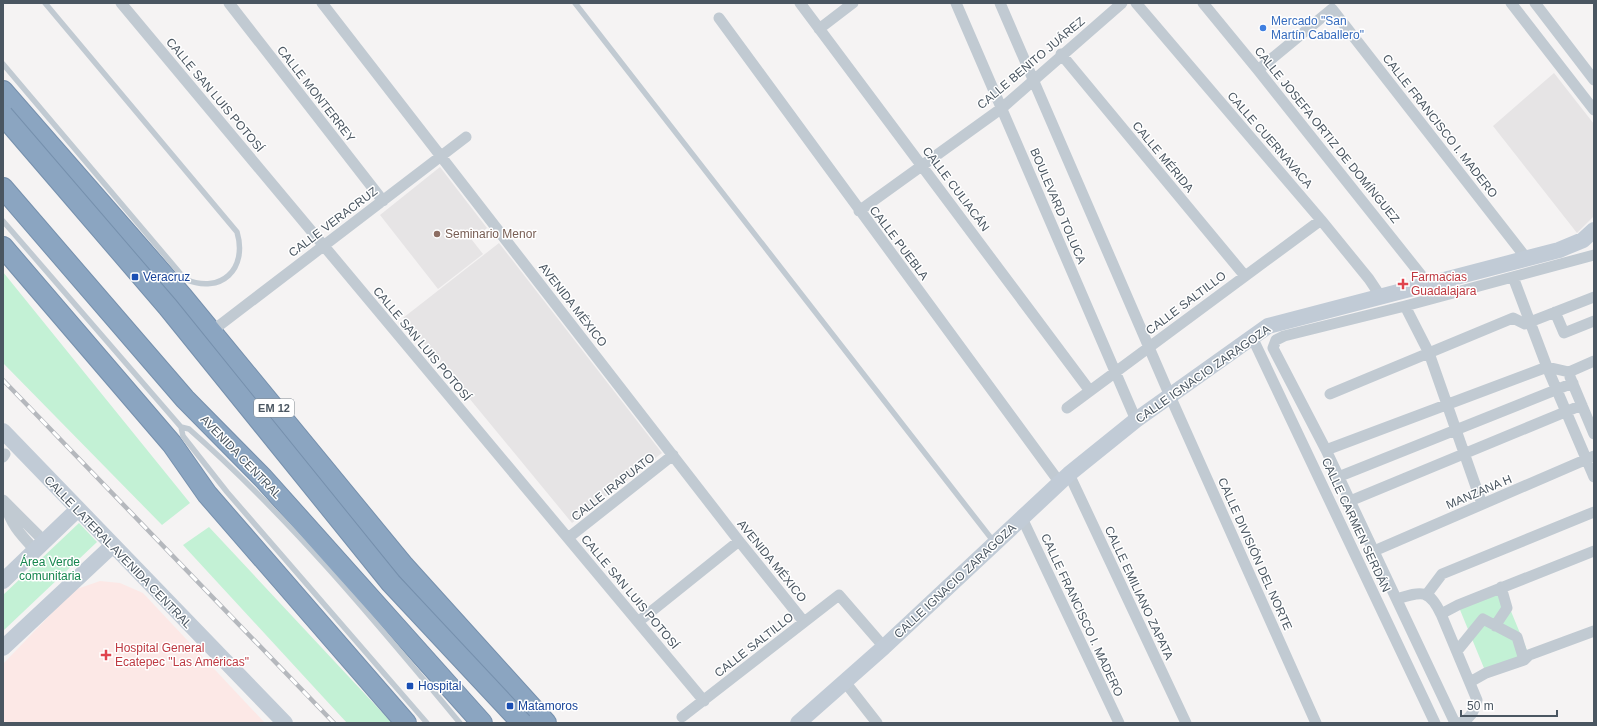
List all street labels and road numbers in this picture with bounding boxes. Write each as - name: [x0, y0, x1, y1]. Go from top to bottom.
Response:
- street label: CALLE BENITO JUÁREZ: [974, 13, 1088, 112]
- street label: CALLE SAN LUIS POTOSÍ: [163, 35, 268, 155]
- street label: CALLE MONTERREY: [274, 43, 358, 145]
- street label: CALLE JOSEFA ORTIZ DE DOMÍNGUEZ: [1252, 44, 1403, 226]
- street label: CALLE FRANCISCO I. MADERO: [1380, 52, 1500, 200]
- street label: CALLE CUERNAVACA: [1224, 89, 1316, 191]
- street label: CALLE MÉRIDA: [1129, 118, 1197, 195]
- street label: CALLE CULIACÁN: [920, 143, 993, 234]
- street label: BOULEVARD TOLUCA: [1027, 146, 1089, 266]
- street label: CALLE VERACRUZ: [286, 184, 380, 260]
- street label: CALLE PUEBLA: [867, 203, 931, 283]
- street label: AVENIDA MÉXICO: [536, 260, 611, 349]
- street label: CALLE SALTILLO: [1143, 268, 1229, 338]
- street label: CALLE SAN LUIS POTOSÍ: [370, 284, 475, 404]
- street label: CALLE IGNACIO ZARAGOZA: [1133, 322, 1273, 426]
- road number: EM 12: [254, 399, 294, 417]
- street label: AVENIDA CENTRAL: [198, 412, 285, 502]
- street label: CALLE IRAPUATO: [569, 450, 657, 524]
- street label: CALLE CARMEN SERDÁN: [1319, 455, 1394, 594]
- street label: MANZANA H: [1444, 472, 1514, 512]
- street label: CALLE LATERAL AVENIDA CENTRAL: [41, 473, 195, 631]
- street label: CALLE DIVISIÓN DEL NORTE: [1215, 475, 1296, 632]
- street label: AVENIDA MÉXICO: [735, 516, 810, 605]
- street label: CALLE IGNACIO ZARAGOZA: [891, 521, 1019, 641]
- street label: CALLE EMILIANO ZAPATA: [1102, 524, 1176, 662]
- street label: CALLE FRANCISCO I. MADERO: [1038, 531, 1126, 699]
- street label: CALLE SAN LUIS POTOSÍ: [578, 532, 683, 652]
- street label: CALLE SALTILLO: [712, 610, 796, 680]

